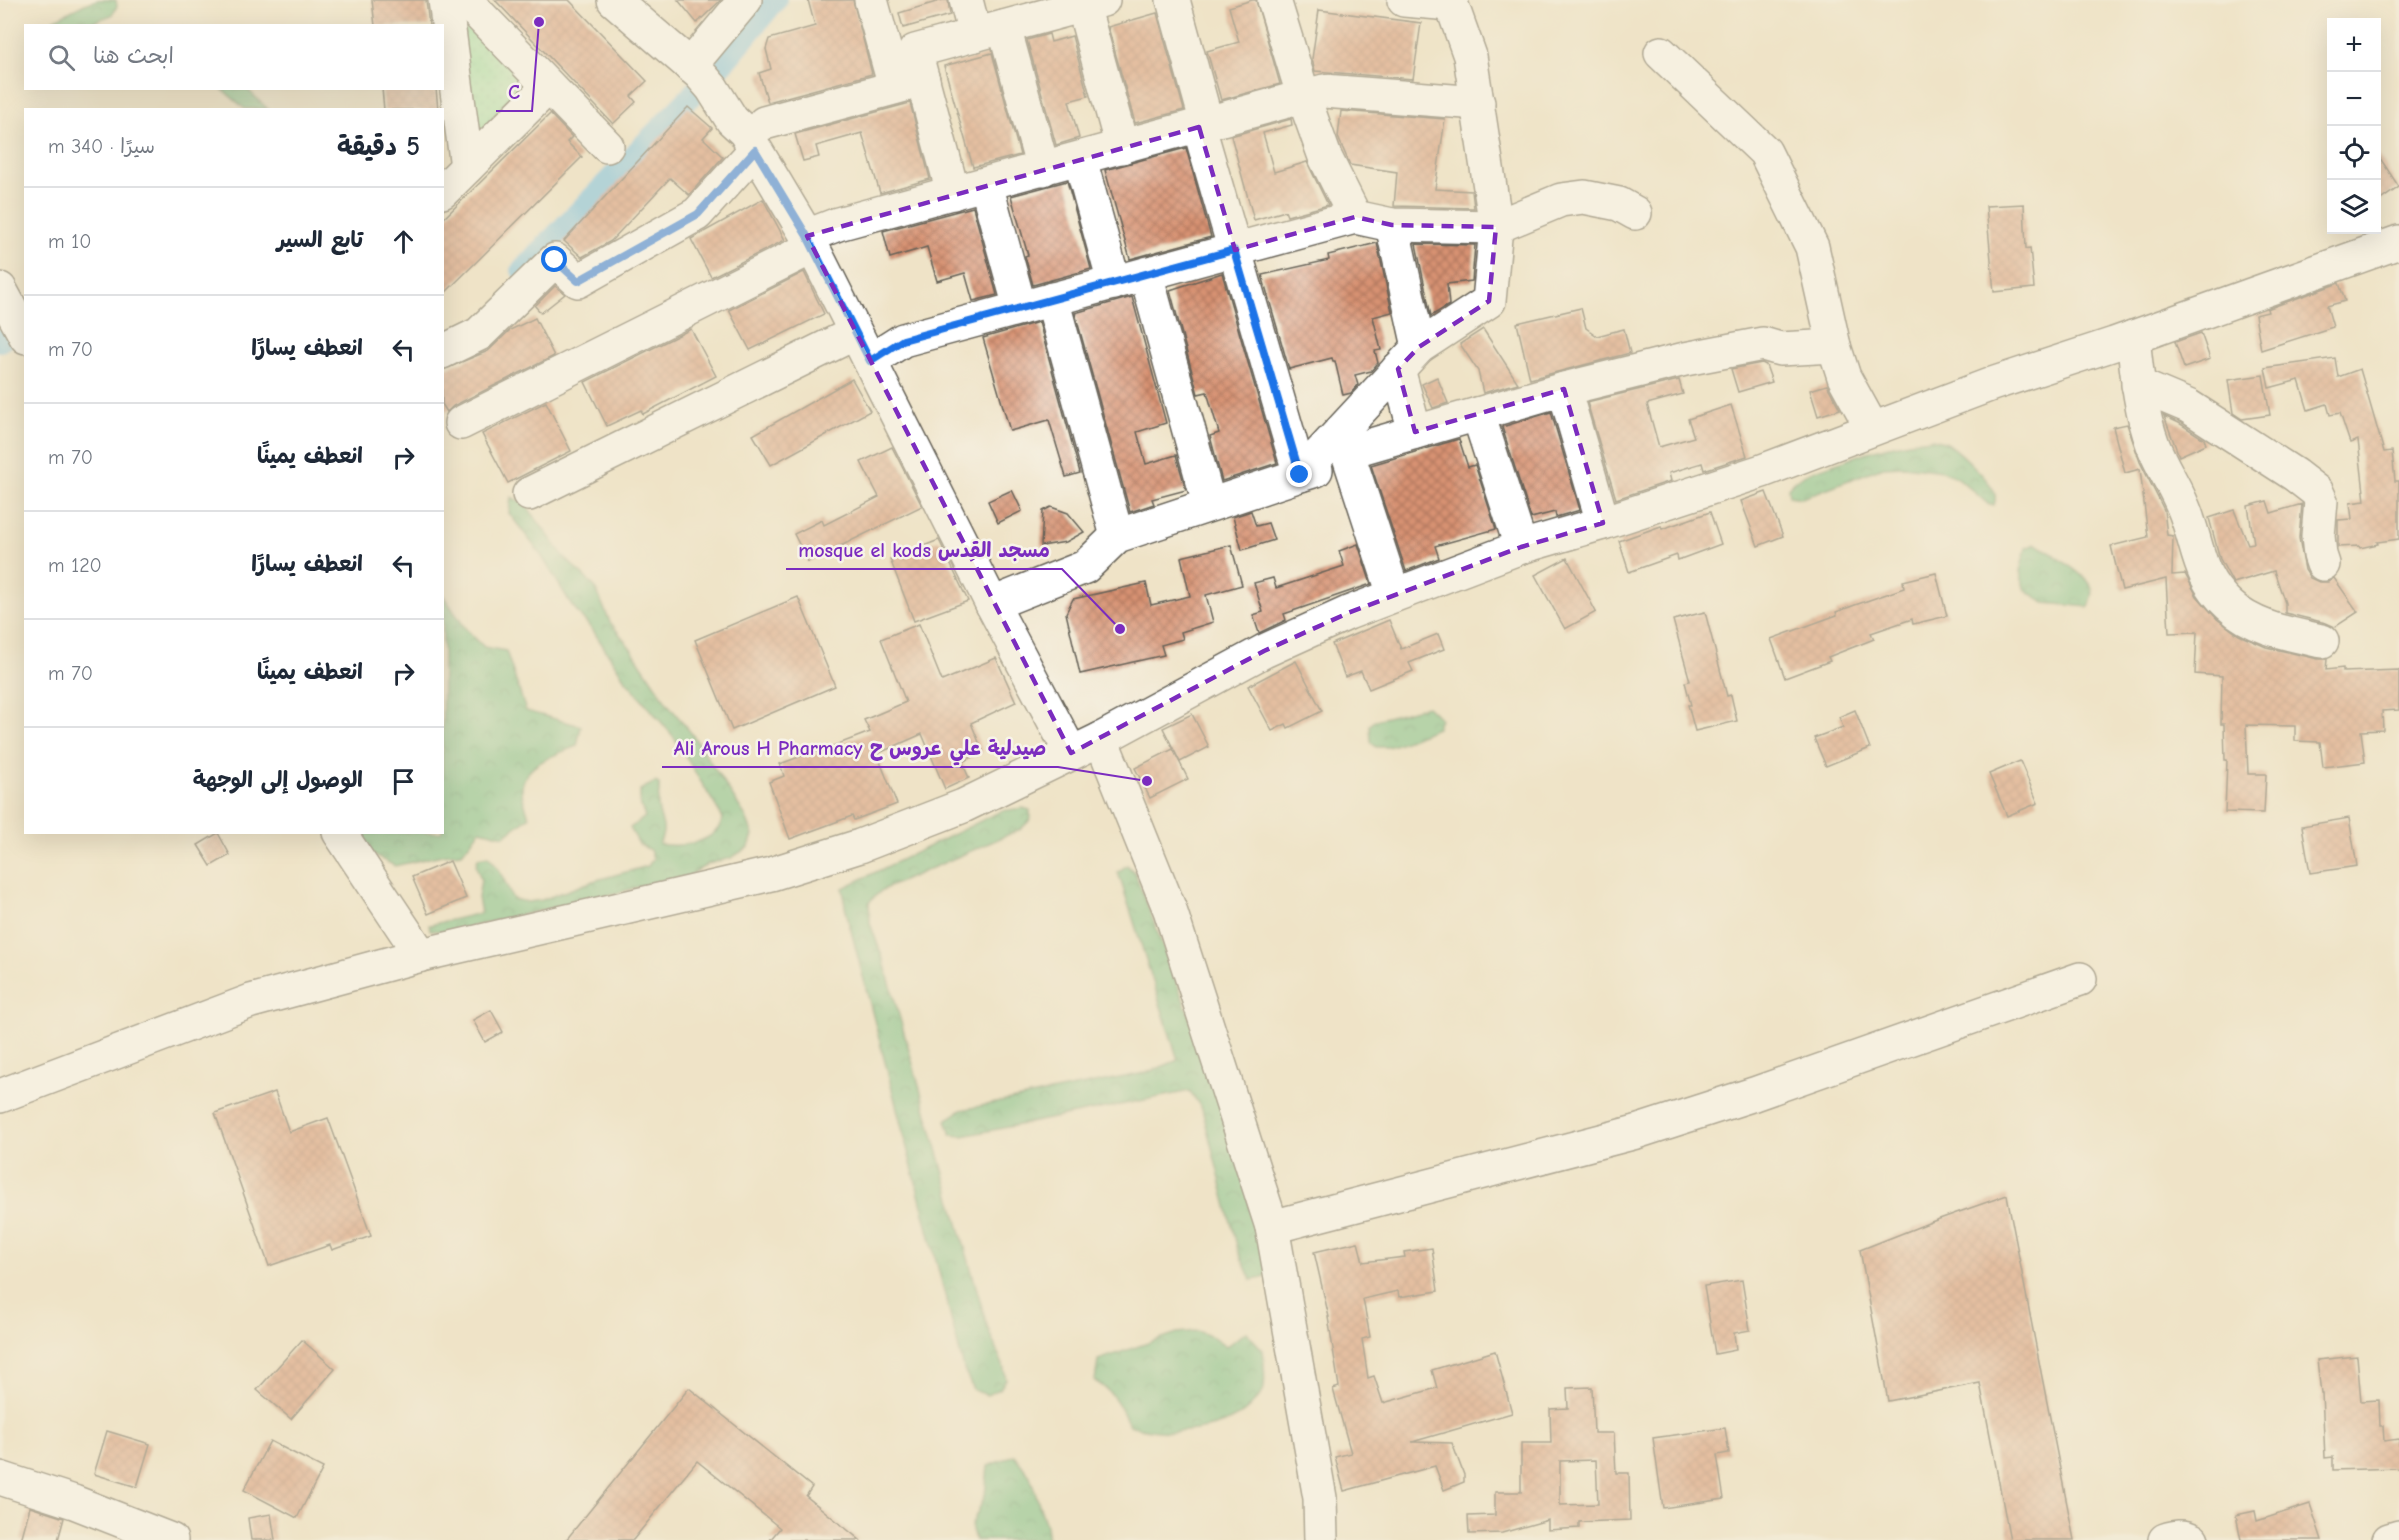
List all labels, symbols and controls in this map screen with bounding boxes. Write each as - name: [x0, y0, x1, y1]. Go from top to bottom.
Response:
- map controls: [2327, 18, 2381, 234]
- button: +: [2327, 18, 2381, 72]
- search box: [24, 24, 444, 90]
- icon: search: [45, 41, 78, 74]
- text: ابحث هنا: [93, 43, 174, 69]
- button: −: [2327, 72, 2381, 126]
- callout: C: [496, 73, 532, 111]
- text: C: [508, 81, 520, 104]
- button: locate: [2327, 126, 2381, 180]
- text: 5 دقيقة: [337, 132, 420, 162]
- text: سيرًا · 340 m: [48, 135, 155, 158]
- button: layers: [2327, 180, 2381, 234]
- icon: ahead: [387, 225, 420, 258]
- text: تابع السير: [277, 227, 363, 253]
- text: 10 m: [48, 230, 91, 253]
- route start: [541, 246, 567, 272]
- icon: left: [387, 333, 420, 366]
- text: انعطف يسارًا: [251, 335, 363, 361]
- text: 70 m: [48, 338, 93, 361]
- icon: right: [387, 441, 420, 474]
- text: انعطف يمينًا: [257, 443, 363, 469]
- text: 70 m: [48, 446, 93, 469]
- route end: [1286, 461, 1312, 487]
- callout: mosque el kods مسجد القدس: [786, 531, 1062, 569]
- text: mosque el kods مسجد القدس: [798, 539, 1050, 562]
- icon: left: [387, 549, 420, 582]
- text: انعطف يسارًا: [251, 551, 363, 577]
- text: 120 m: [48, 554, 102, 577]
- icon: right: [387, 657, 420, 690]
- text: انعطف يمينًا: [257, 659, 363, 685]
- text: 70 m: [48, 662, 93, 685]
- callout: Ali Arous H Pharmacy صيدلية علي عروس ح: [662, 729, 1058, 767]
- text: Ali Arous H Pharmacy صيدلية علي عروس ح: [674, 737, 1046, 766]
- icon: arrive: [387, 765, 420, 798]
- text: الوصول إلى الوجهة: [193, 767, 363, 793]

